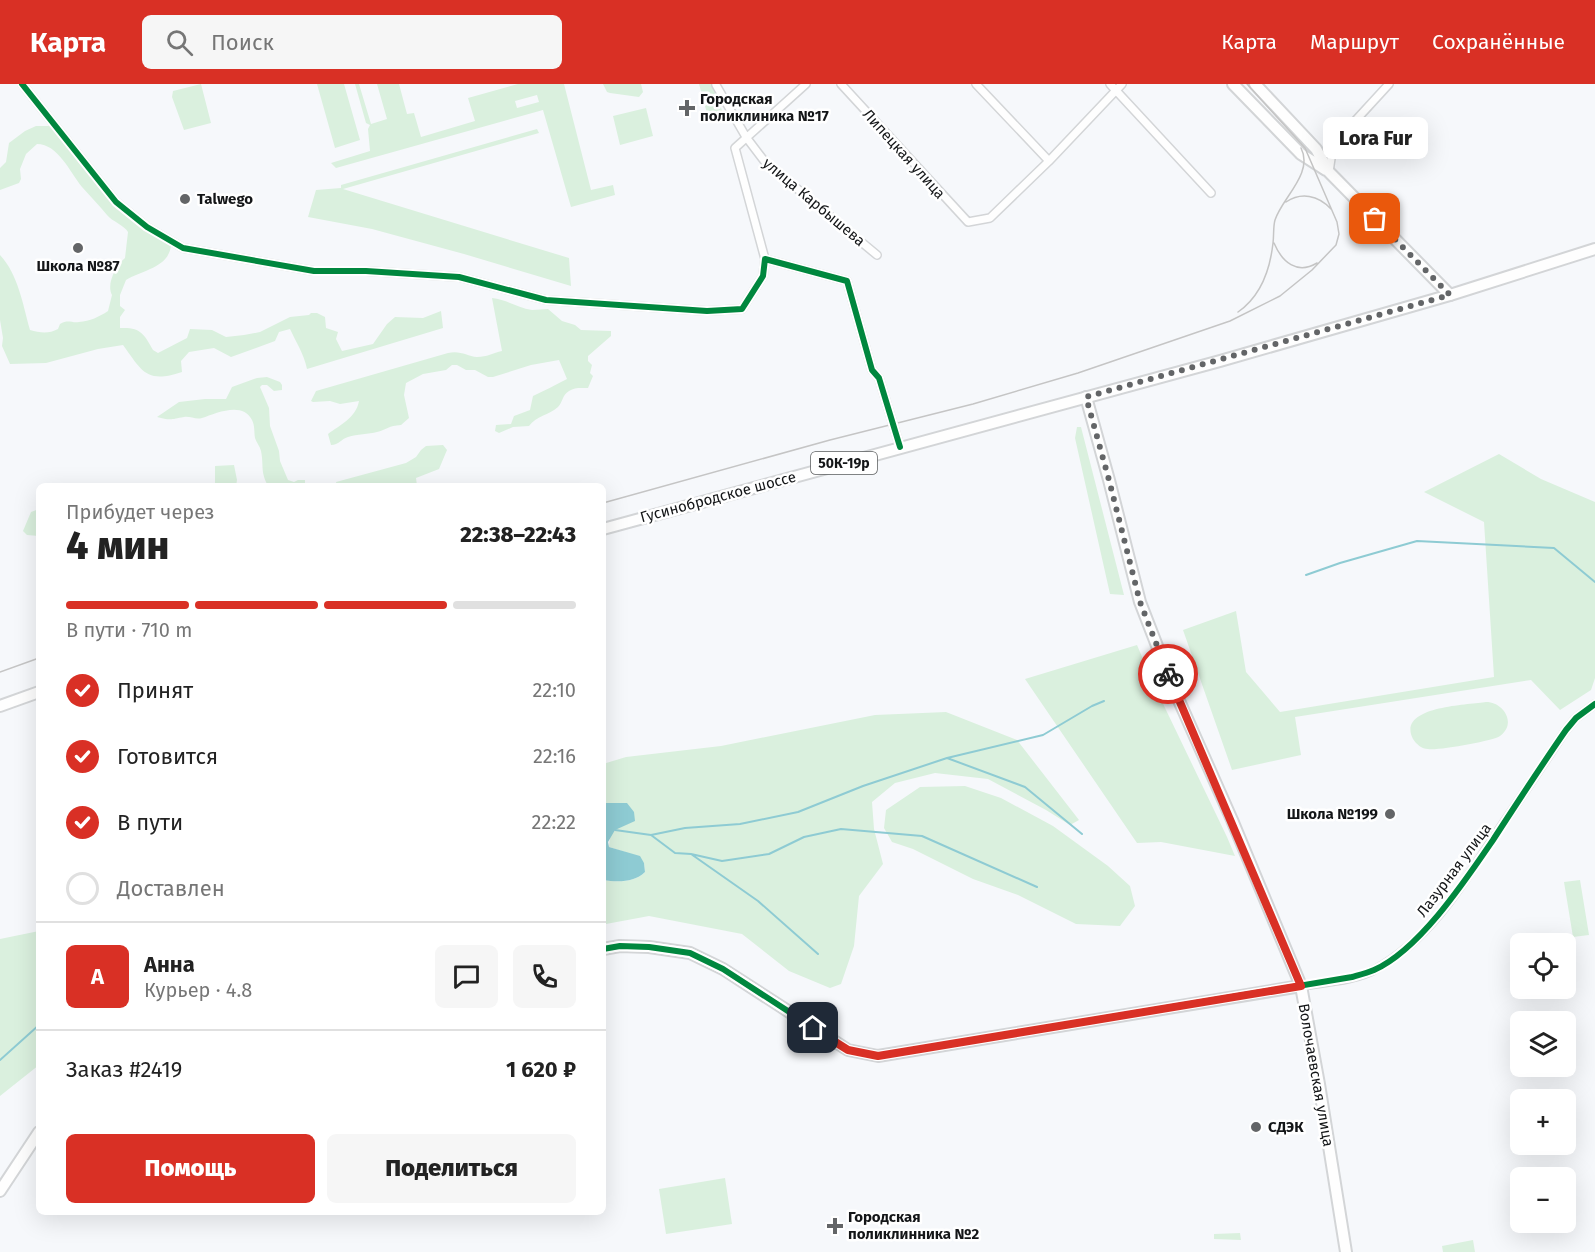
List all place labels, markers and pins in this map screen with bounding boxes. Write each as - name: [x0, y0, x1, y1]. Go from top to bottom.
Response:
- place label: Городская поликлиника №17: [700, 90, 829, 125]
- marker: Городская поликлиника №17: [678, 99, 696, 117]
- callout: Lora Fur: [1322, 117, 1428, 159]
- place label: Talwego: [197, 190, 253, 208]
- marker: Talwego: [178, 192, 192, 206]
- pin: [1349, 193, 1400, 244]
- marker: Школа №87: [71, 241, 85, 255]
- place label: Школа №87: [36, 257, 120, 275]
- place label: Школа №199: [1287, 805, 1378, 823]
- marker: Школа №199: [1383, 807, 1397, 821]
- pin: [787, 1002, 838, 1053]
- place label: СДЭК: [1268, 1118, 1304, 1136]
- marker: СДЭК: [1249, 1120, 1263, 1134]
- place label: Городская поликлинника №2: [848, 1208, 980, 1243]
- marker: Городская поликлинника №2: [826, 1217, 844, 1235]

